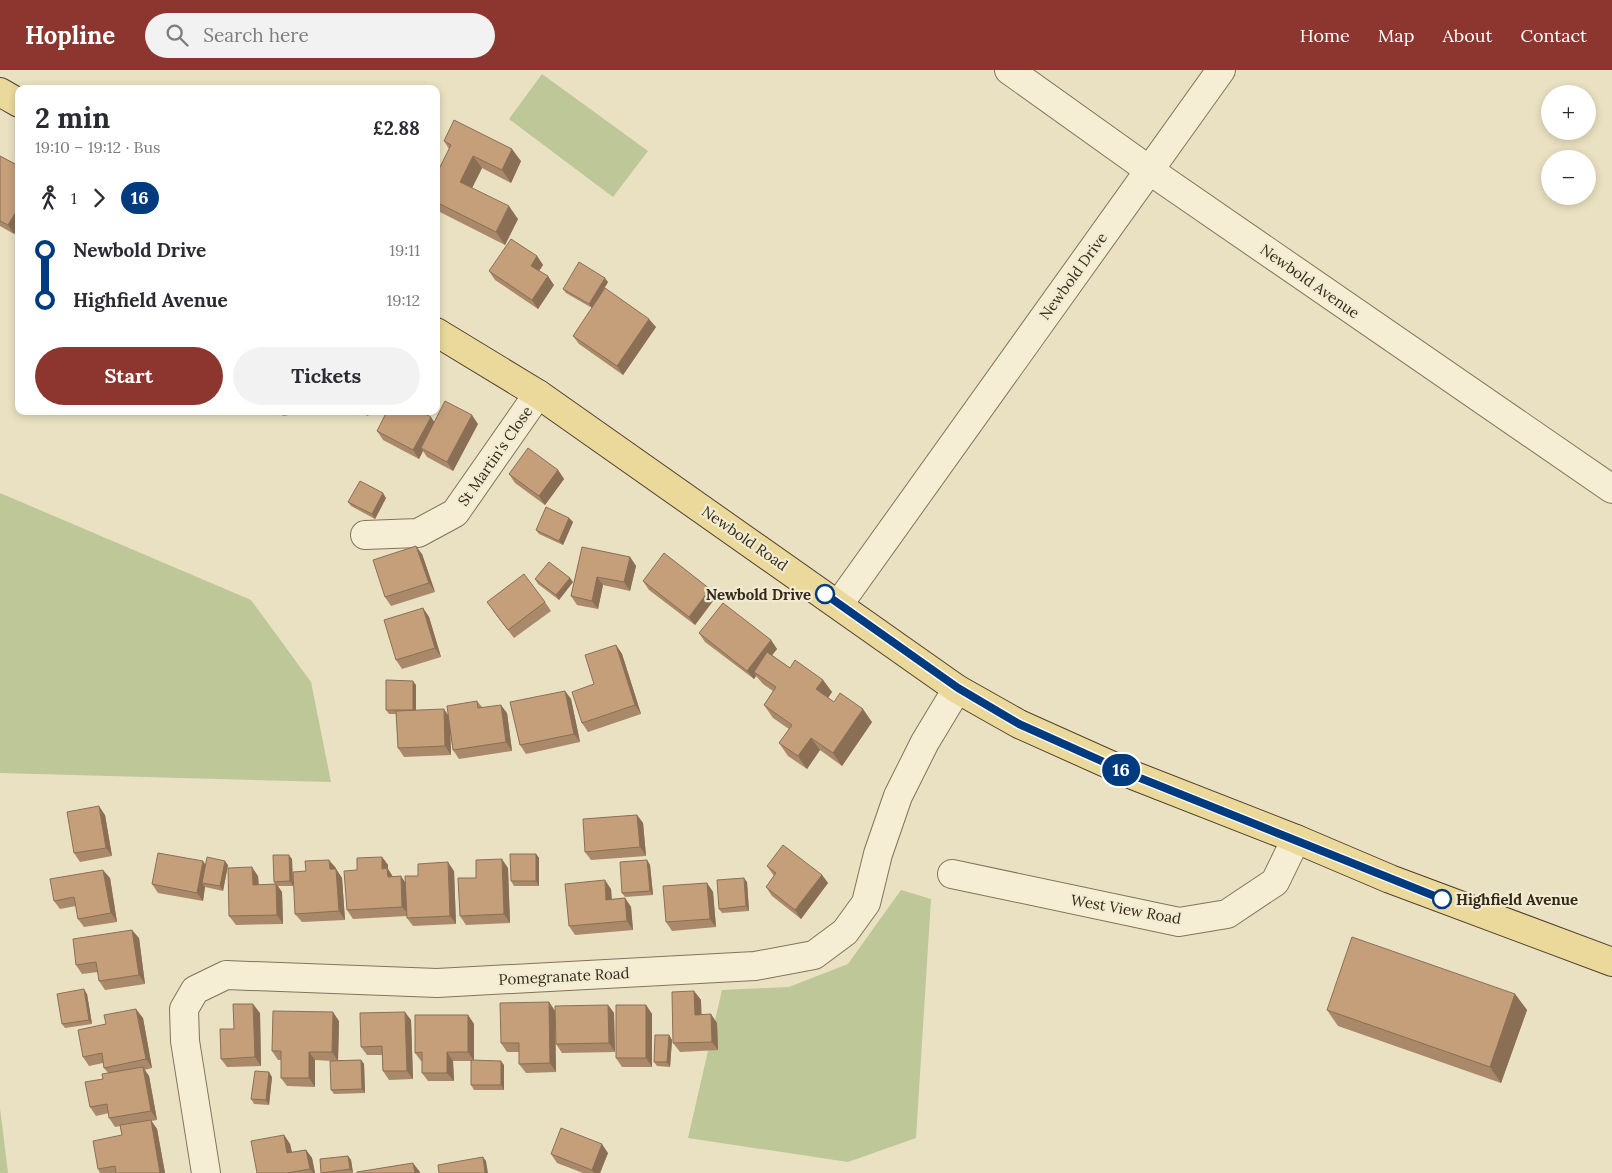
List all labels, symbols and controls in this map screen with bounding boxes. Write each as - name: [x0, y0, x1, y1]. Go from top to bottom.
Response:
- search box: [145, 13, 495, 58]
- text: Hopline: [25, 20, 115, 51]
- icon: search: [163, 21, 191, 49]
- text: Search here: [203, 23, 309, 47]
- text: Home: [1300, 24, 1350, 47]
- text: Map: [1378, 24, 1414, 47]
- text: About: [1442, 24, 1492, 47]
- text: Contact: [1520, 24, 1587, 47]
- map controls: [1541, 85, 1596, 205]
- button: +: [1541, 85, 1596, 140]
- text: 2 min: [35, 100, 110, 136]
- text: £2.88: [373, 116, 420, 140]
- text: 19:10 – 19:12 · Bus: [35, 137, 160, 157]
- button: −: [1541, 150, 1596, 205]
- icon: walk: [35, 184, 63, 212]
- icon: forward: [85, 184, 113, 212]
- text: 16: [131, 186, 149, 209]
- text: 1: [71, 188, 77, 208]
- street label: Newbold Drive: [1035, 229, 1111, 323]
- text: Newbold Drive: [73, 238, 206, 262]
- text: 19:11: [389, 240, 420, 260]
- street label: Newbold Avenue: [1257, 240, 1363, 322]
- text: Highfield Avenue: [73, 288, 228, 312]
- text: 19:12: [387, 290, 420, 310]
- button: Start: [35, 347, 223, 405]
- button: Tickets: [233, 347, 420, 405]
- street label: St Martin's Close: [453, 402, 537, 510]
- street label: Newbold Road: [698, 501, 792, 575]
- marker: Newbold Drive: [815, 584, 835, 604]
- place label: Newbold Drive: [706, 585, 811, 604]
- line badge: 16: [1098, 754, 1144, 786]
- text: 16: [1112, 758, 1130, 781]
- marker: Highfield Avenue: [1432, 889, 1452, 909]
- street label: West View Road: [1069, 890, 1183, 928]
- place label: Highfield Avenue: [1456, 890, 1578, 909]
- street label: Pomegranate Road: [498, 963, 630, 989]

